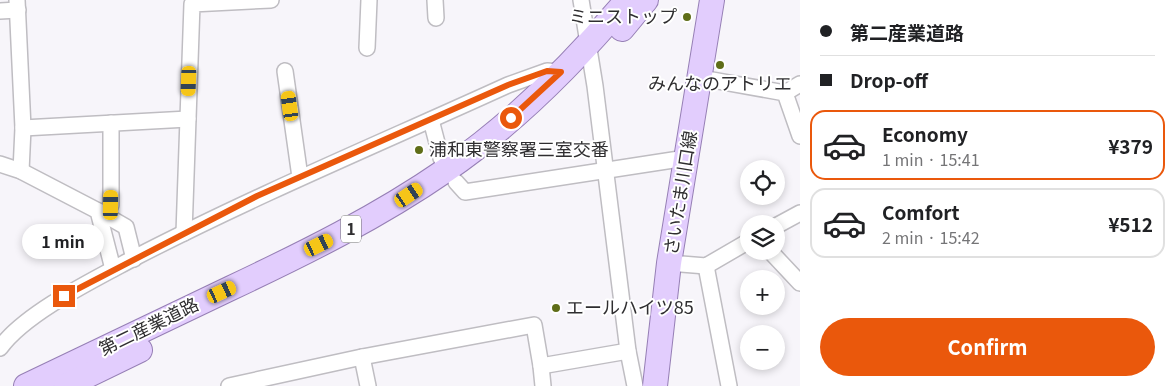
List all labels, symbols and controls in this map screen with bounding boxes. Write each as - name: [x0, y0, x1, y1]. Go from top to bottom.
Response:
- place label: ミニストップ: [569, 2, 677, 28]
- marker: ミニストップ: [681, 11, 693, 23]
- text: 第二産業道路: [850, 18, 964, 45]
- marker: みんなのアトリエ: [714, 59, 726, 71]
- car: [180, 66, 197, 96]
- text: Drop-off: [850, 66, 928, 93]
- place label: みんなのアトリエ: [648, 69, 792, 95]
- car: [280, 90, 299, 122]
- route start: [500, 107, 522, 129]
- text: Economy: [882, 120, 968, 147]
- icon: car: [822, 123, 867, 168]
- street label: さいたま川口線: [656, 129, 702, 257]
- text: ¥379: [1108, 132, 1153, 159]
- place label: 浦和東警察署三室交番: [429, 135, 609, 161]
- marker: 浦和東警察署三室交番: [413, 144, 425, 156]
- text: 1 min · 15:41: [882, 147, 980, 171]
- map controls: [740, 160, 785, 370]
- button: locate: [740, 160, 785, 205]
- car: [392, 180, 425, 210]
- car: [103, 190, 118, 220]
- text: Comfort: [882, 198, 960, 225]
- icon: car: [822, 201, 867, 246]
- text: ¥512: [1108, 210, 1153, 237]
- road number: 1: [341, 215, 361, 242]
- button: layers: [740, 215, 785, 260]
- callout: 1 min: [23, 224, 105, 258]
- text: 2 min · 15:42: [882, 225, 980, 249]
- text: 1 min: [41, 229, 85, 253]
- car: [302, 232, 335, 258]
- button: +: [740, 270, 785, 315]
- car: [205, 279, 238, 305]
- route end: [53, 285, 75, 307]
- street label: 第二産業道路: [94, 290, 202, 361]
- place label: エールハイツ85: [566, 293, 694, 319]
- marker: エールハイツ85: [550, 302, 562, 314]
- button: Confirm: [820, 318, 1155, 376]
- button: −: [740, 325, 785, 370]

